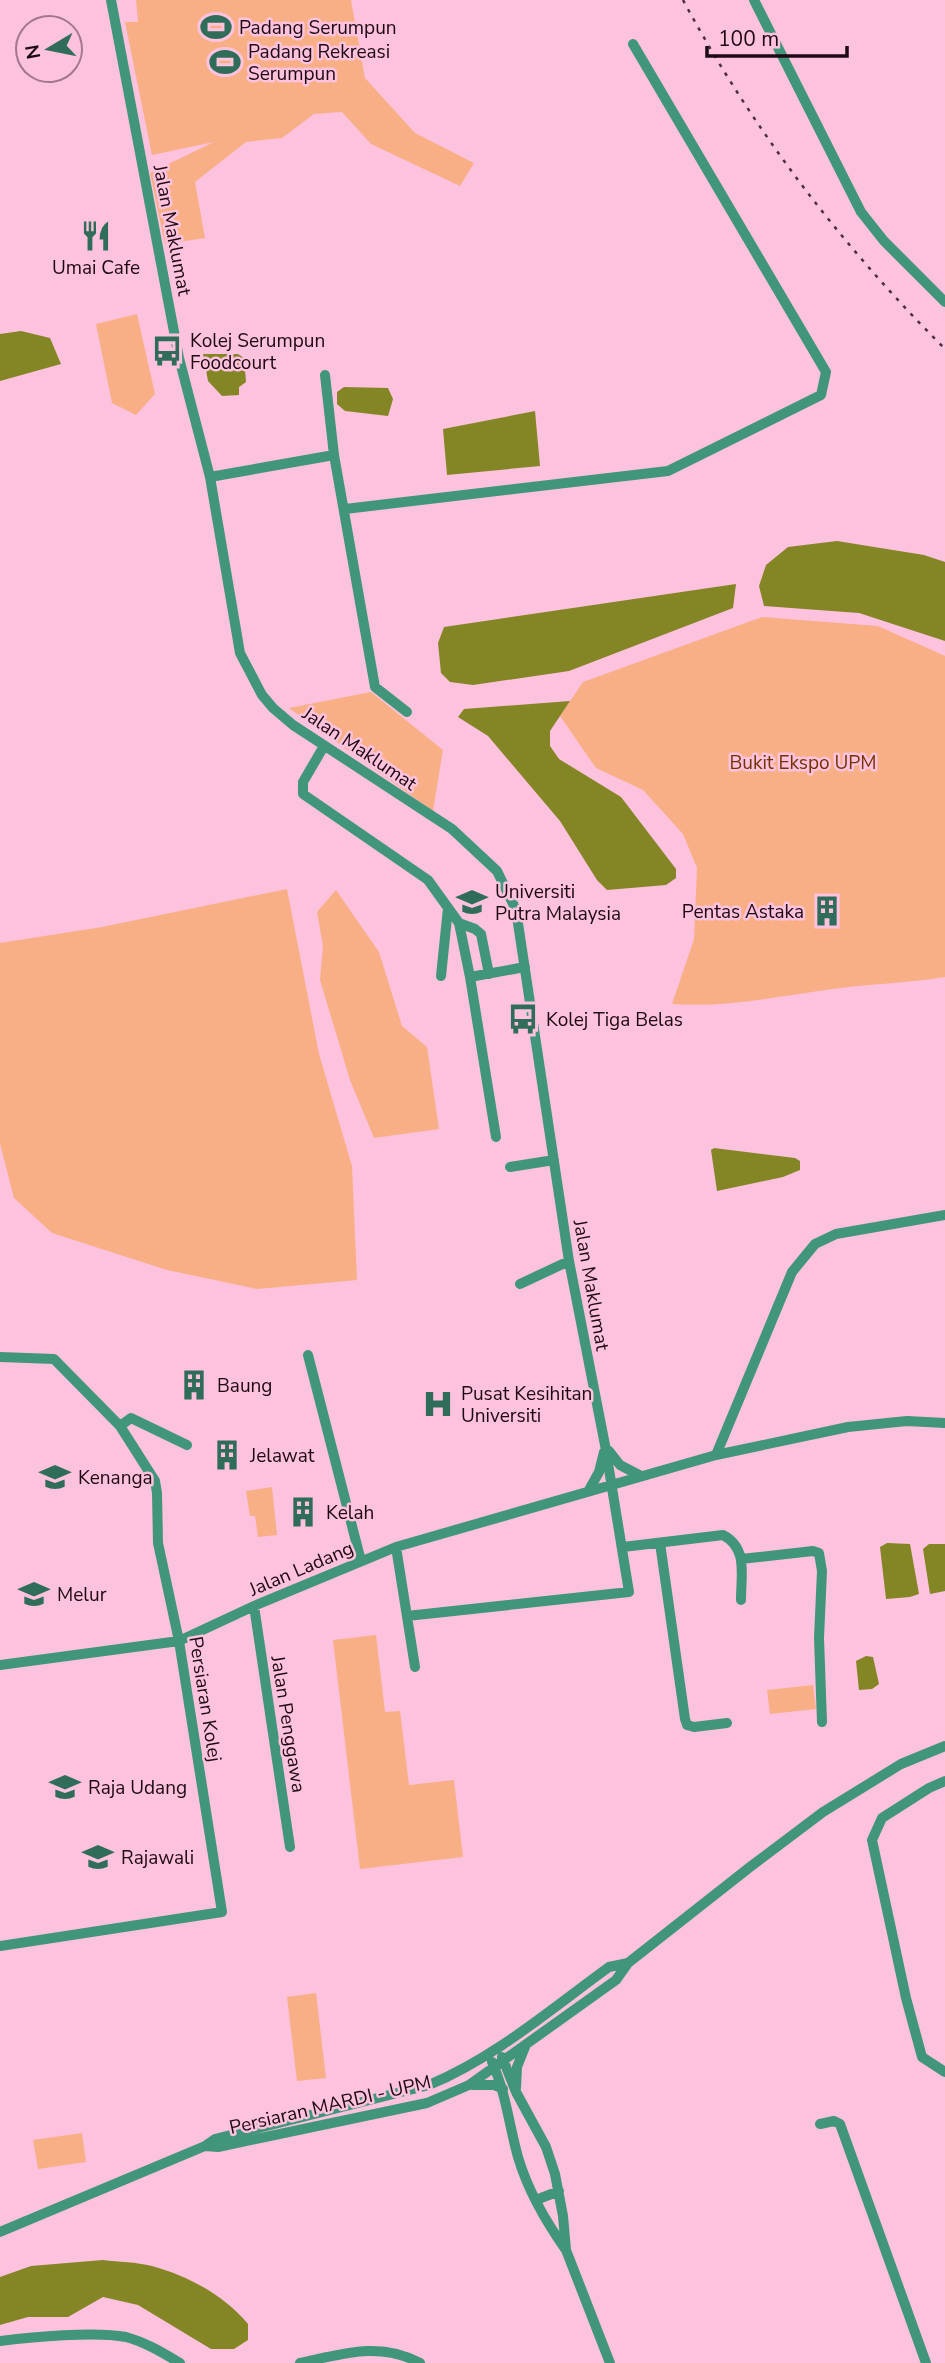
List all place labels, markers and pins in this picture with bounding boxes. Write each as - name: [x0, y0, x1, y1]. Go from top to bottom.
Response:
- sports icon: Padang Serumpun: [199, 10, 233, 44]
- place label: Padang Serumpun: [239, 15, 397, 41]
- place label: Padang Rekreasi Serumpun: [248, 39, 390, 87]
- sports icon: Padang Rekreasi Serumpun: [208, 45, 242, 79]
- restaurant icon: Umai Cafe: [79, 219, 113, 253]
- place label: Umai Cafe: [52, 255, 140, 281]
- place label: Kolej Serumpun Foodcourt: [190, 328, 325, 376]
- bus stop icon: Kolej Serumpun Foodcourt: [150, 334, 184, 368]
- place label: Universiti Putra Malaysia: [495, 879, 621, 927]
- school or university icon: Universiti Putra Malaysia: [455, 885, 489, 919]
- building icon: Pentas Astaka: [810, 894, 844, 928]
- place label: Pentas Astaka: [682, 899, 804, 925]
- bus stop icon: Kolej Tiga Belas: [506, 1002, 540, 1036]
- place label: Kolej Tiga Belas: [546, 1007, 683, 1033]
- building icon: Baung: [177, 1368, 211, 1402]
- place label: Baung: [217, 1373, 273, 1399]
- place label: Pusat Kesihitan Universiti: [461, 1381, 592, 1429]
- hospital icon: Pusat Kesihitan Universiti: [421, 1387, 455, 1421]
- building icon: Jelawat: [210, 1438, 244, 1472]
- place label: Jelawat: [249, 1443, 315, 1469]
- school or university icon: Kenanga: [38, 1460, 72, 1494]
- place label: Kenanga: [78, 1465, 153, 1491]
- building icon: Kelah: [286, 1495, 320, 1529]
- place label: Kelah: [326, 1500, 374, 1526]
- school or university icon: Melur: [17, 1577, 51, 1611]
- place label: Melur: [57, 1582, 107, 1608]
- school or university icon: Raja Udang: [48, 1770, 82, 1804]
- place label: Raja Udang: [88, 1775, 187, 1801]
- school or university icon: Rajawali: [81, 1840, 115, 1874]
- place label: Rajawali: [121, 1845, 194, 1871]

